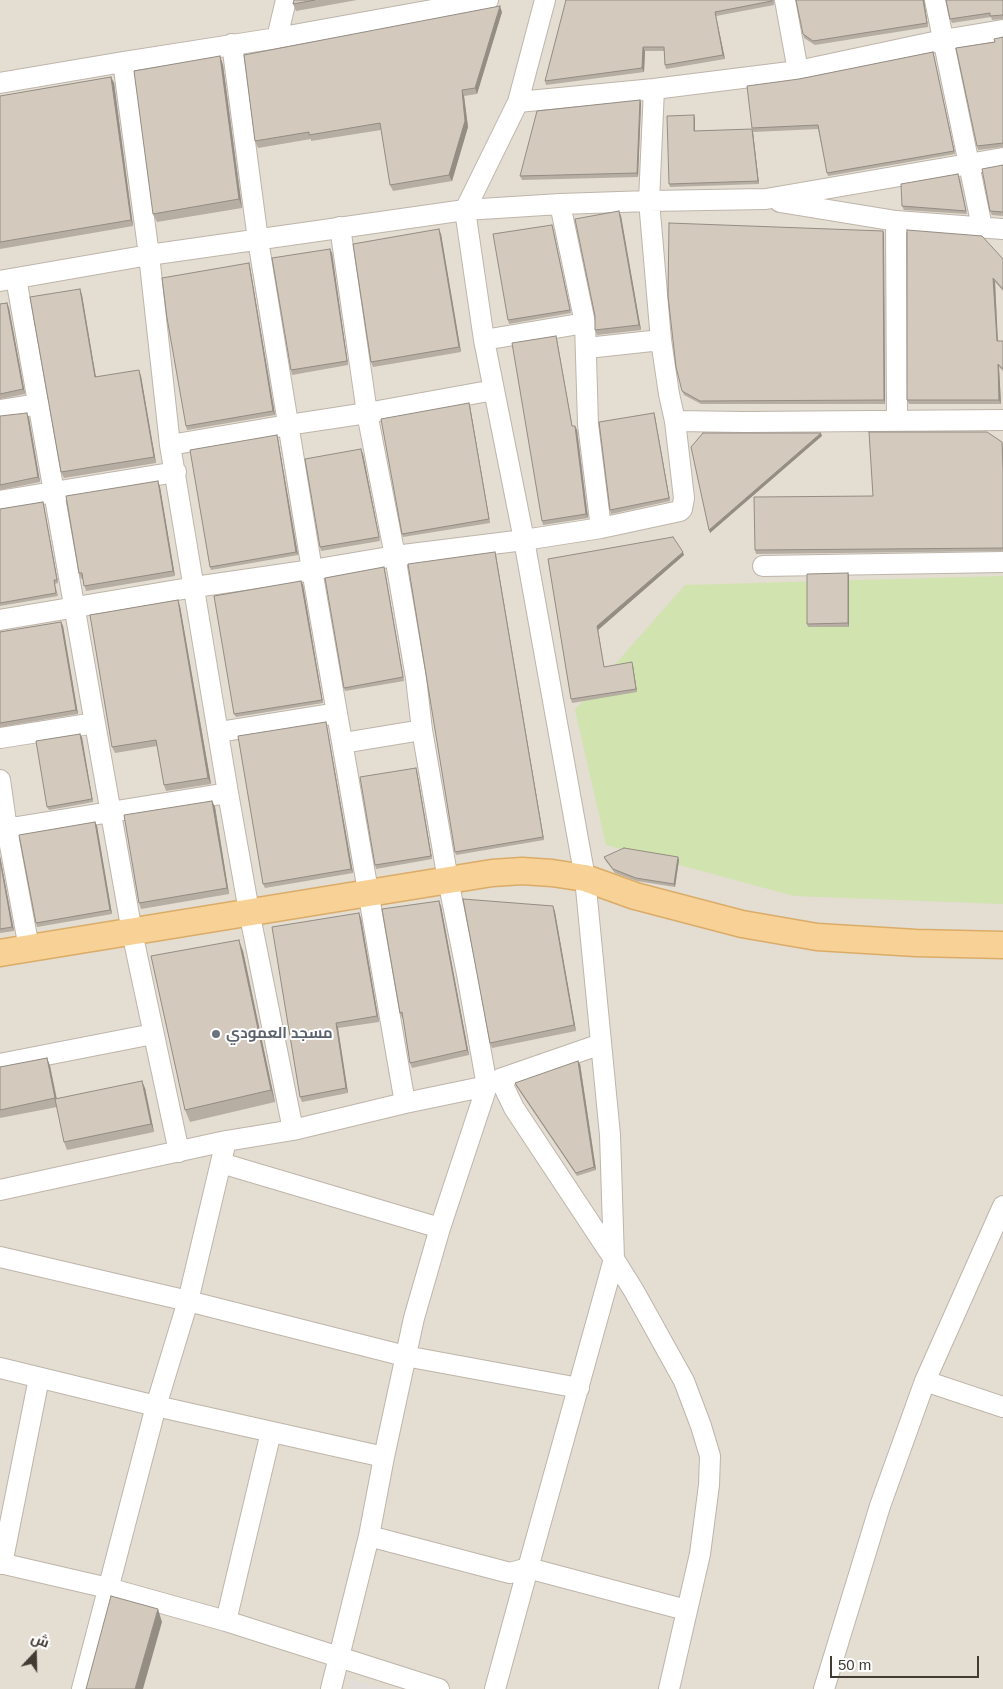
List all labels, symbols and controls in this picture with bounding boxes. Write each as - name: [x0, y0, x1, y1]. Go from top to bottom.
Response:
- place label: مسجد العمودي: [226, 1025, 333, 1043]
- marker: مسجد العمودي: [210, 1028, 222, 1040]
- north arrow: [10, 1629, 60, 1679]
- text: ش: [29, 1629, 52, 1651]
- scale bar: [833, 1646, 982, 1678]
- text: 50 m: [838, 1656, 871, 1673]

